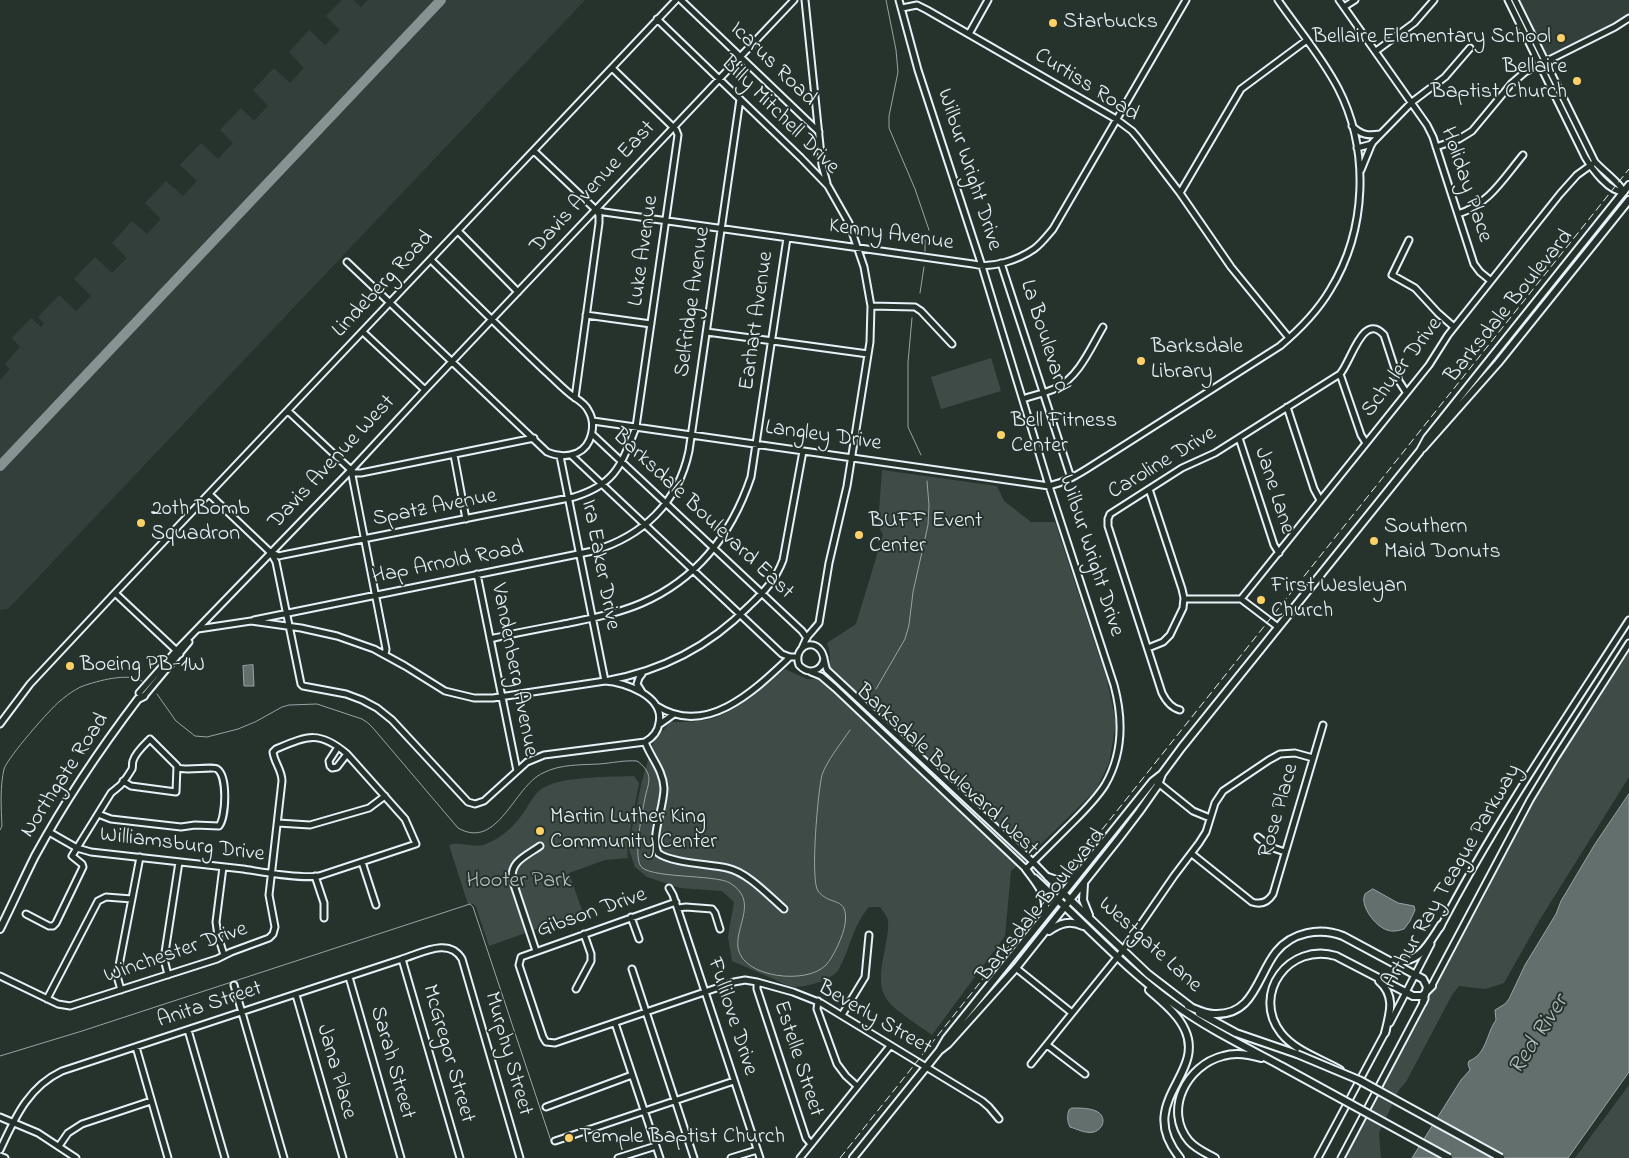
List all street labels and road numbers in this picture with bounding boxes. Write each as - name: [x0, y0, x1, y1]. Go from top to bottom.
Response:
- street label: Icarus Road: [723, 17, 821, 113]
- street label: Curtiss Road: [1029, 43, 1143, 129]
- street label: Billy Mitchell Drive: [714, 51, 844, 181]
- street label: Wilbur Wright Drive: [929, 86, 1007, 254]
- street label: Davis Avenue East: [526, 116, 662, 260]
- street label: Holiday Place: [1433, 124, 1497, 246]
- street label: Luke Avenue: [624, 194, 666, 308]
- street label: Kenny Avenue: [827, 214, 955, 258]
- street label: Selfridge Avenue: [670, 225, 718, 379]
- street label: Barksdale Boulevard: [1440, 225, 1580, 389]
- street label: Lindeberg Road: [328, 226, 440, 344]
- street label: Earhart Avenue: [735, 250, 781, 392]
- street label: La Boulevard: [1012, 277, 1074, 397]
- street label: Schuler Drive: [1357, 313, 1449, 423]
- street label: Davis Avenue West: [264, 390, 402, 536]
- street label: Langley Drive: [763, 416, 883, 458]
- street label: Caroline Drive: [1104, 421, 1222, 507]
- street label: Barksdale Boulevard East: [606, 424, 798, 606]
- street label: Jane Lane: [1247, 444, 1299, 538]
- street label: Wilbur Wright Drive: [1051, 472, 1129, 640]
- street label: Spatz Avenue: [371, 484, 499, 534]
- street label: Ira Eaker Drive: [573, 498, 625, 632]
- street label: Hap Arnold Road: [370, 536, 526, 592]
- street label: Vandenberg Avenue: [483, 581, 543, 759]
- street label: Barksdale Boulevard West: [849, 679, 1043, 863]
- street label: Northgate Road: [16, 709, 116, 843]
- street label: Arthur Ray Teague Parkway: [1378, 760, 1528, 994]
- street label: Rose Place: [1254, 761, 1306, 861]
- street label: Williamsburg Drive: [98, 823, 266, 869]
- street label: Barksdale Boulevard: [972, 824, 1112, 988]
- street label: Gibson Drive: [534, 883, 650, 945]
- street label: Westgate Lane: [1092, 892, 1206, 1000]
- street label: Winchester Drive: [101, 917, 251, 991]
- street label: Fullilove Drive: [700, 955, 762, 1079]
- street label: Beverly Street: [812, 976, 936, 1062]
- street label: Anita Street: [154, 977, 266, 1035]
- street label: McGregor Street: [415, 982, 479, 1126]
- street label: Murphy Street: [477, 989, 537, 1119]
- street label: Estelle Street: [766, 998, 828, 1120]
- street label: Sarah Street: [362, 1004, 420, 1122]
- street label: Jana Place: [309, 1022, 361, 1122]

